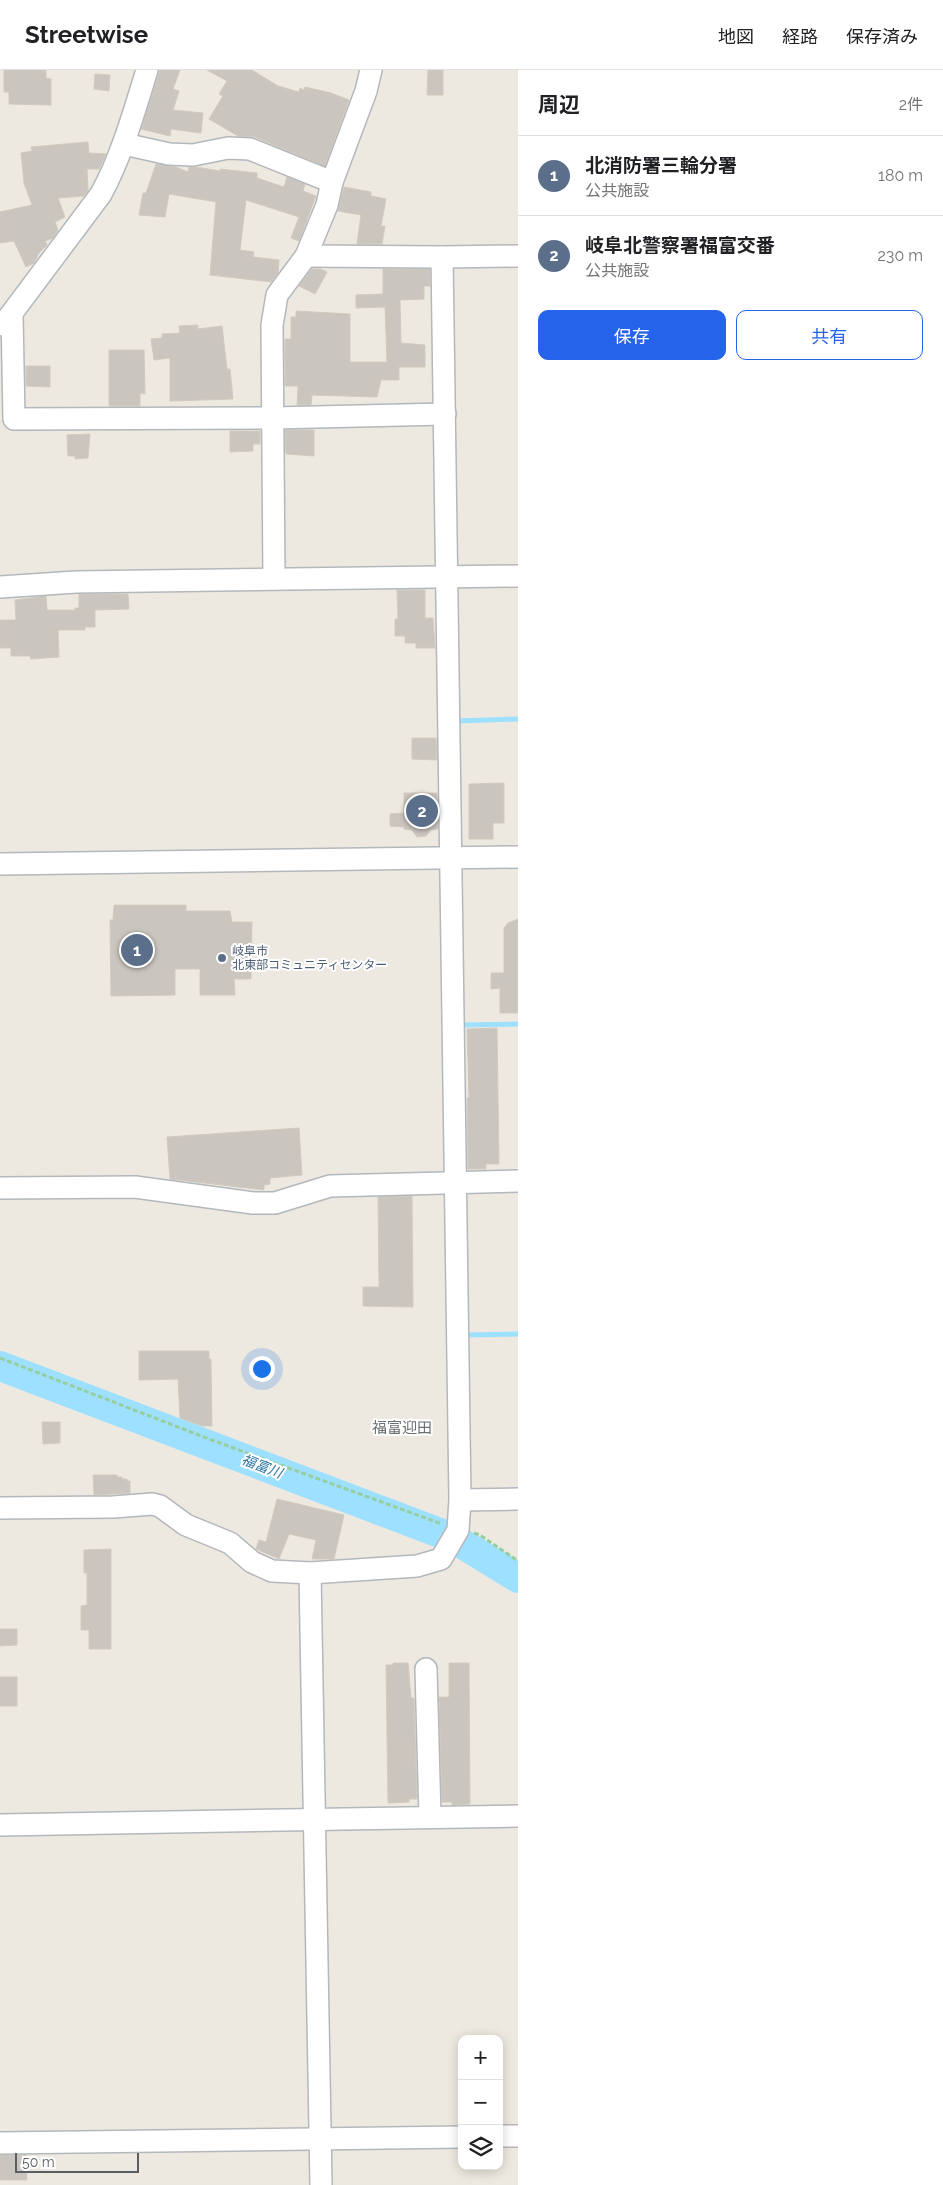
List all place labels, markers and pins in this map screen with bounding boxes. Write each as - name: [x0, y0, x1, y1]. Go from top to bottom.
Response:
- pin: 2: [406, 792, 438, 830]
- pin: 1: [121, 931, 153, 969]
- place label: 岐阜市 北東部コミュニティセンター: [232, 944, 387, 972]
- marker: 岐阜市 北東部コミュニティセンター: [216, 952, 228, 964]

